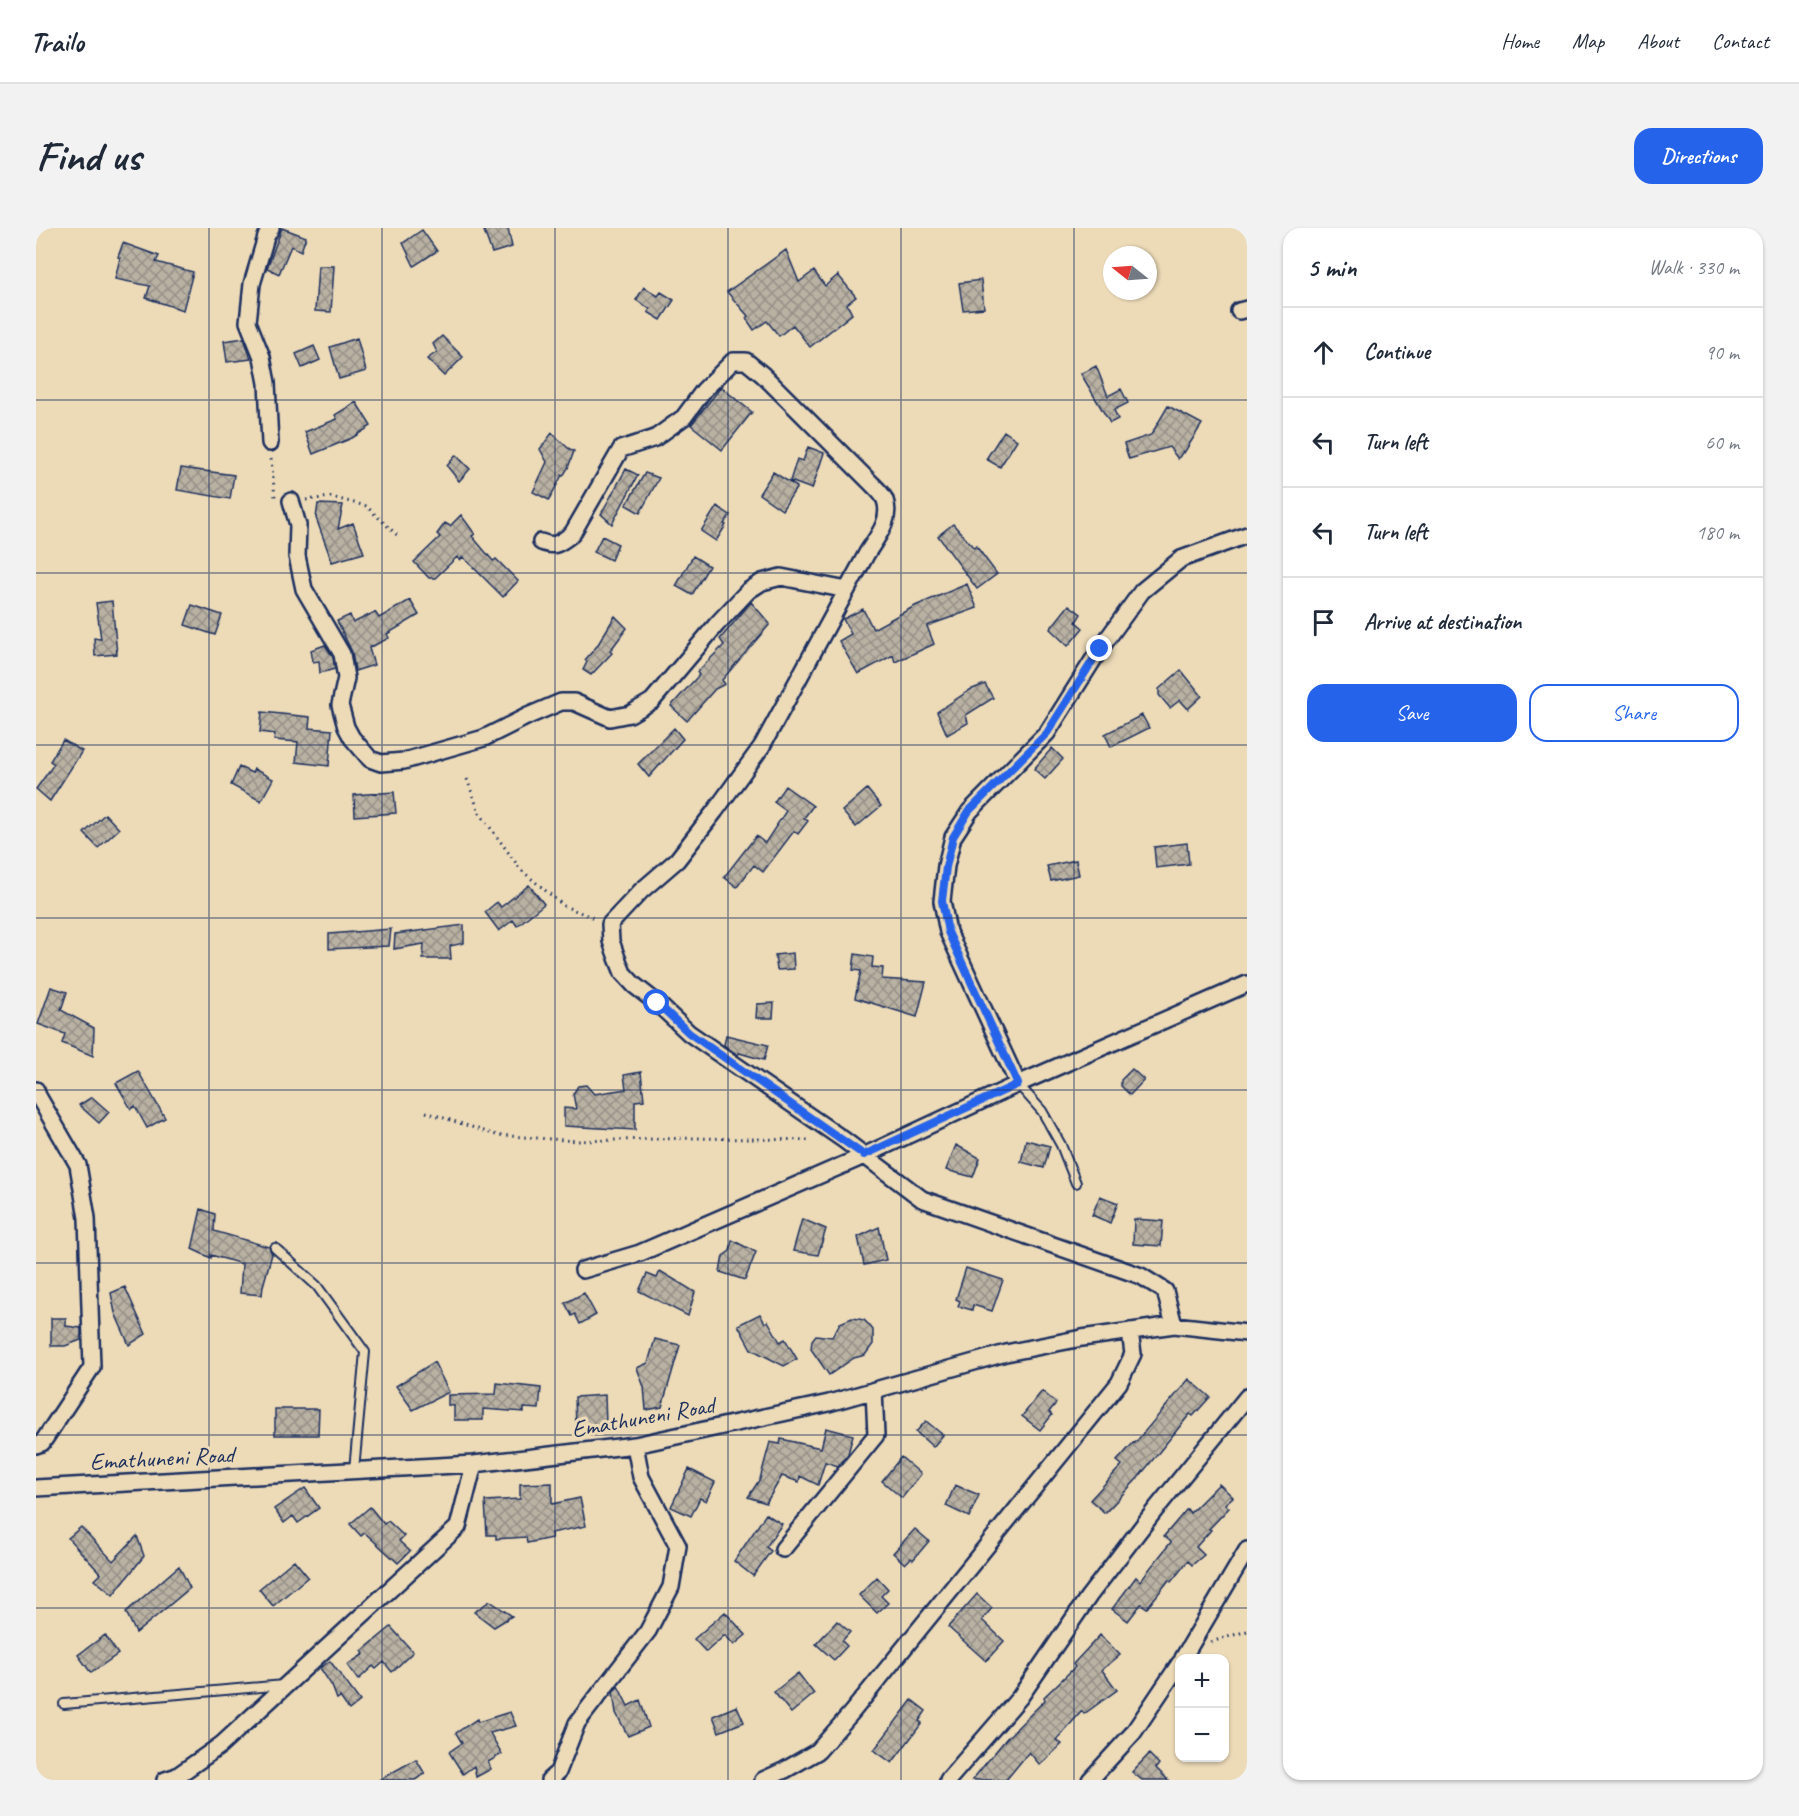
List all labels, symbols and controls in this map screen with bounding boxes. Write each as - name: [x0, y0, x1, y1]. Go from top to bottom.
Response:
- text: Trailo: [30, 24, 84, 59]
- text: Home: [1501, 28, 1539, 54]
- text: Map: [1572, 28, 1604, 54]
- text: About: [1637, 28, 1679, 54]
- text: Contact: [1712, 28, 1769, 54]
- button: Directions: [1634, 128, 1763, 184]
- text: Find us: [36, 130, 141, 183]
- north arrow: [1103, 246, 1157, 300]
- text: 5 min: [1307, 251, 1356, 284]
- text: Walk · 330 m: [1649, 255, 1739, 280]
- icon: ahead: [1307, 336, 1340, 369]
- text: Continue: [1364, 338, 1430, 366]
- text: 90 m: [1705, 340, 1739, 365]
- icon: left: [1307, 426, 1340, 459]
- text: Turn left: [1364, 428, 1428, 456]
- text: 60 m: [1705, 430, 1739, 455]
- icon: left: [1307, 516, 1340, 549]
- text: Turn left: [1364, 518, 1428, 546]
- text: 180 m: [1696, 520, 1739, 545]
- icon: arrive: [1307, 606, 1340, 639]
- text: Arrive at destination: [1364, 608, 1521, 636]
- route end: [1086, 635, 1112, 661]
- button: Save: [1307, 684, 1517, 742]
- button: Share: [1529, 684, 1739, 742]
- route start: [643, 989, 669, 1015]
- street label: Emathuneni Road: [569, 1389, 720, 1444]
- street label: Emathuneni Road: [89, 1439, 238, 1477]
- map controls: [1175, 1654, 1229, 1762]
- button: +: [1175, 1654, 1229, 1708]
- button: −: [1175, 1708, 1229, 1762]

